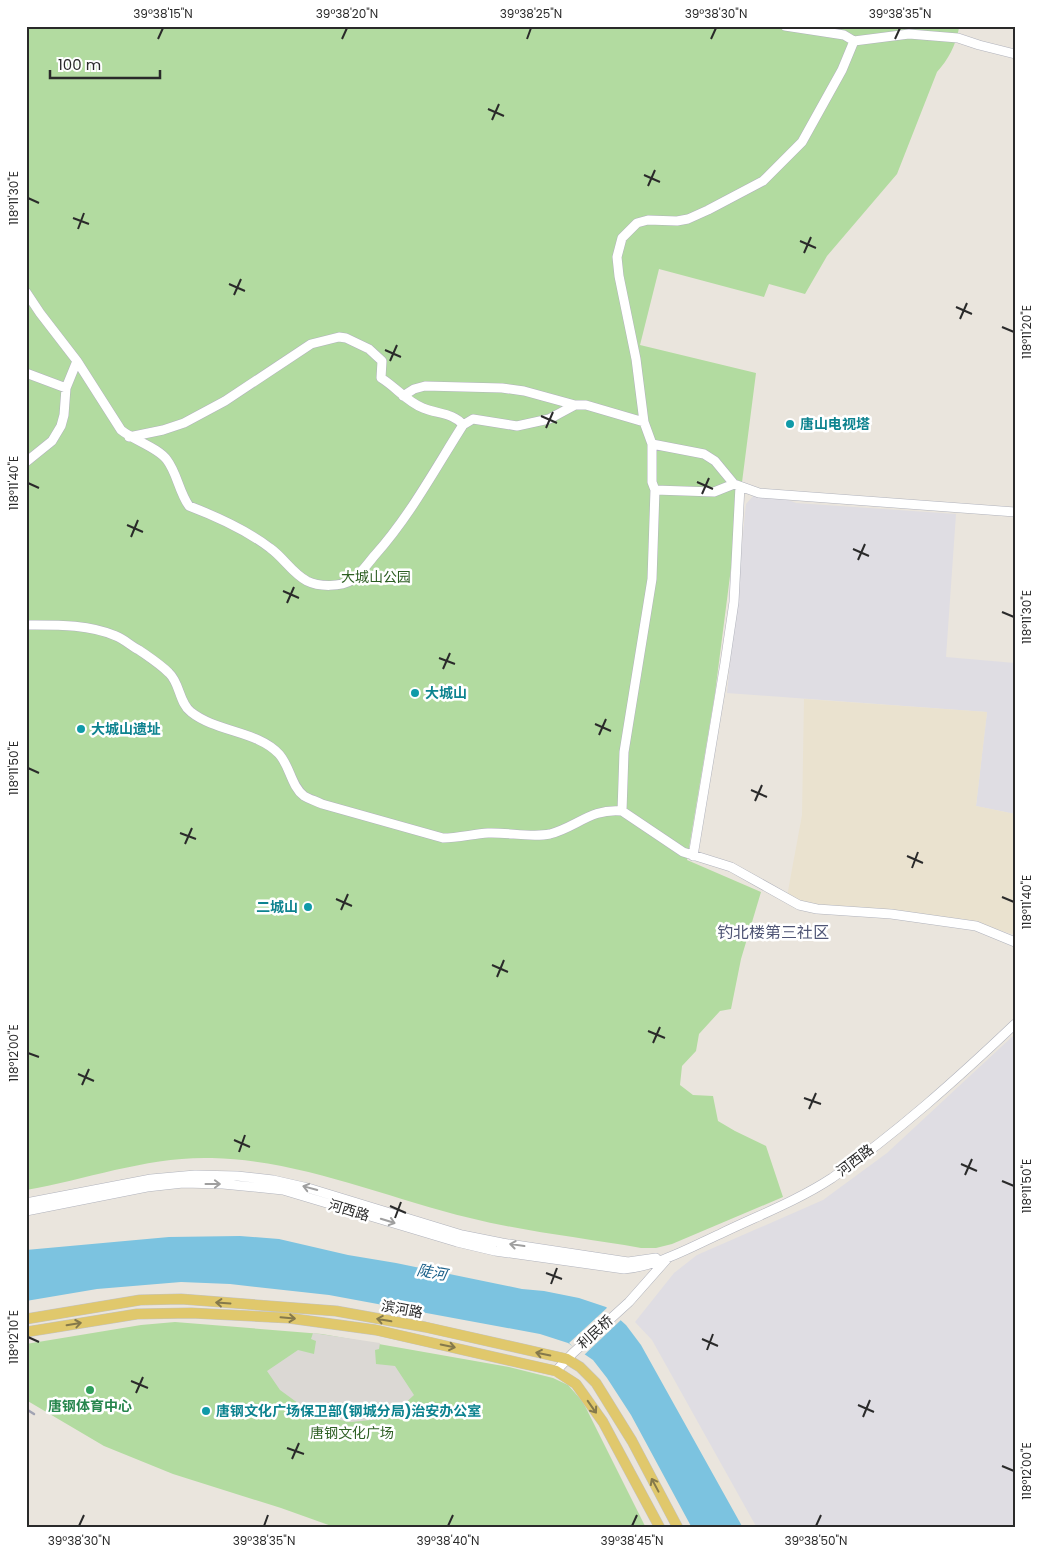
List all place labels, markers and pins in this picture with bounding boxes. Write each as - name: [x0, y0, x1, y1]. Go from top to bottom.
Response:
- place label: 唐山电视塔: [800, 414, 870, 434]
- marker: 唐山电视塔: [784, 418, 796, 430]
- place label: 大城山: [425, 683, 467, 703]
- marker: 大城山: [409, 687, 421, 699]
- place label: 大城山遗址: [91, 719, 161, 739]
- marker: 大城山遗址: [75, 723, 87, 735]
- place label: 二城山: [256, 897, 298, 917]
- marker: 二城山: [302, 901, 314, 913]
- marker: 唐钢体育中心: [84, 1384, 96, 1396]
- place label: 唐钢体育中心: [48, 1396, 132, 1416]
- place label: 唐钢文化广场保卫部(钢城分局)治安办公室: [216, 1401, 481, 1421]
- marker: 唐钢文化广场保卫部(钢城分局)治安办公室: [200, 1405, 212, 1417]

